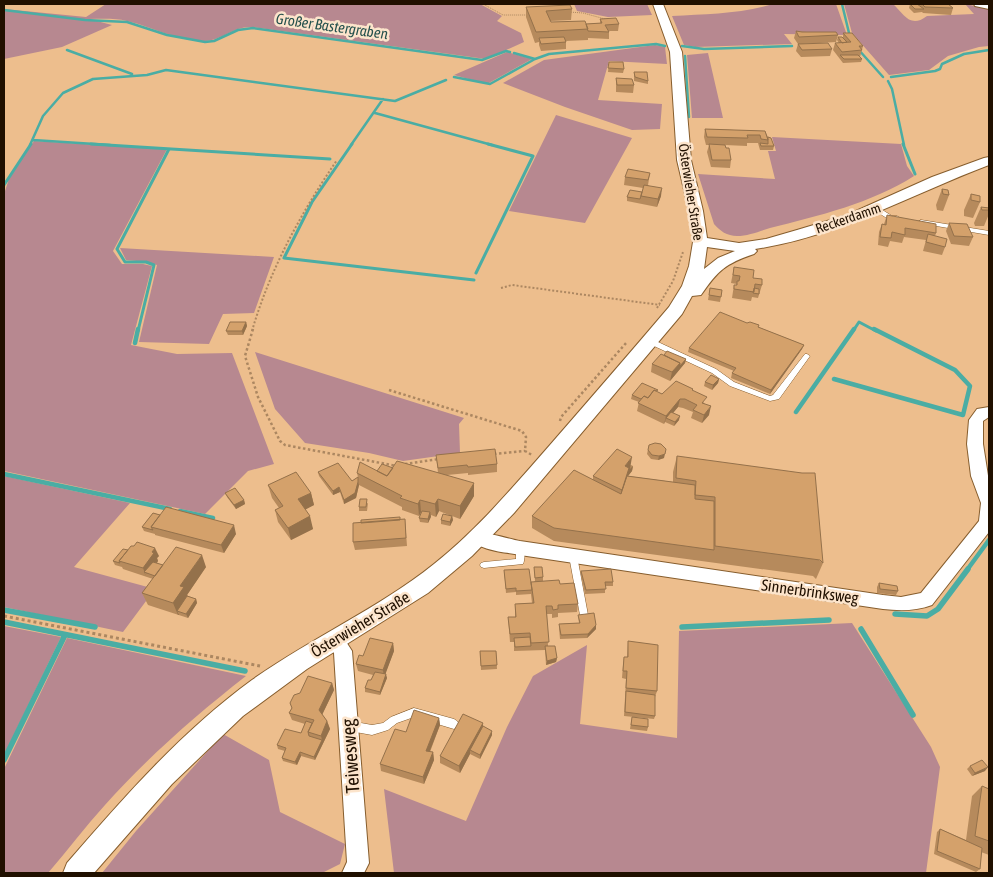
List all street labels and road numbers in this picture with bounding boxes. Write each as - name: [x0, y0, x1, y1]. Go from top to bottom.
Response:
- street label: Österwieher Straße: [675, 142, 707, 242]
- street label: Reckerdamm: [813, 199, 883, 237]
- street label: Sinnerbrinksweg: [760, 575, 860, 608]
- street label: Österwieher Straße: [307, 587, 413, 661]
- street label: Teiwesweg: [336, 717, 364, 794]

